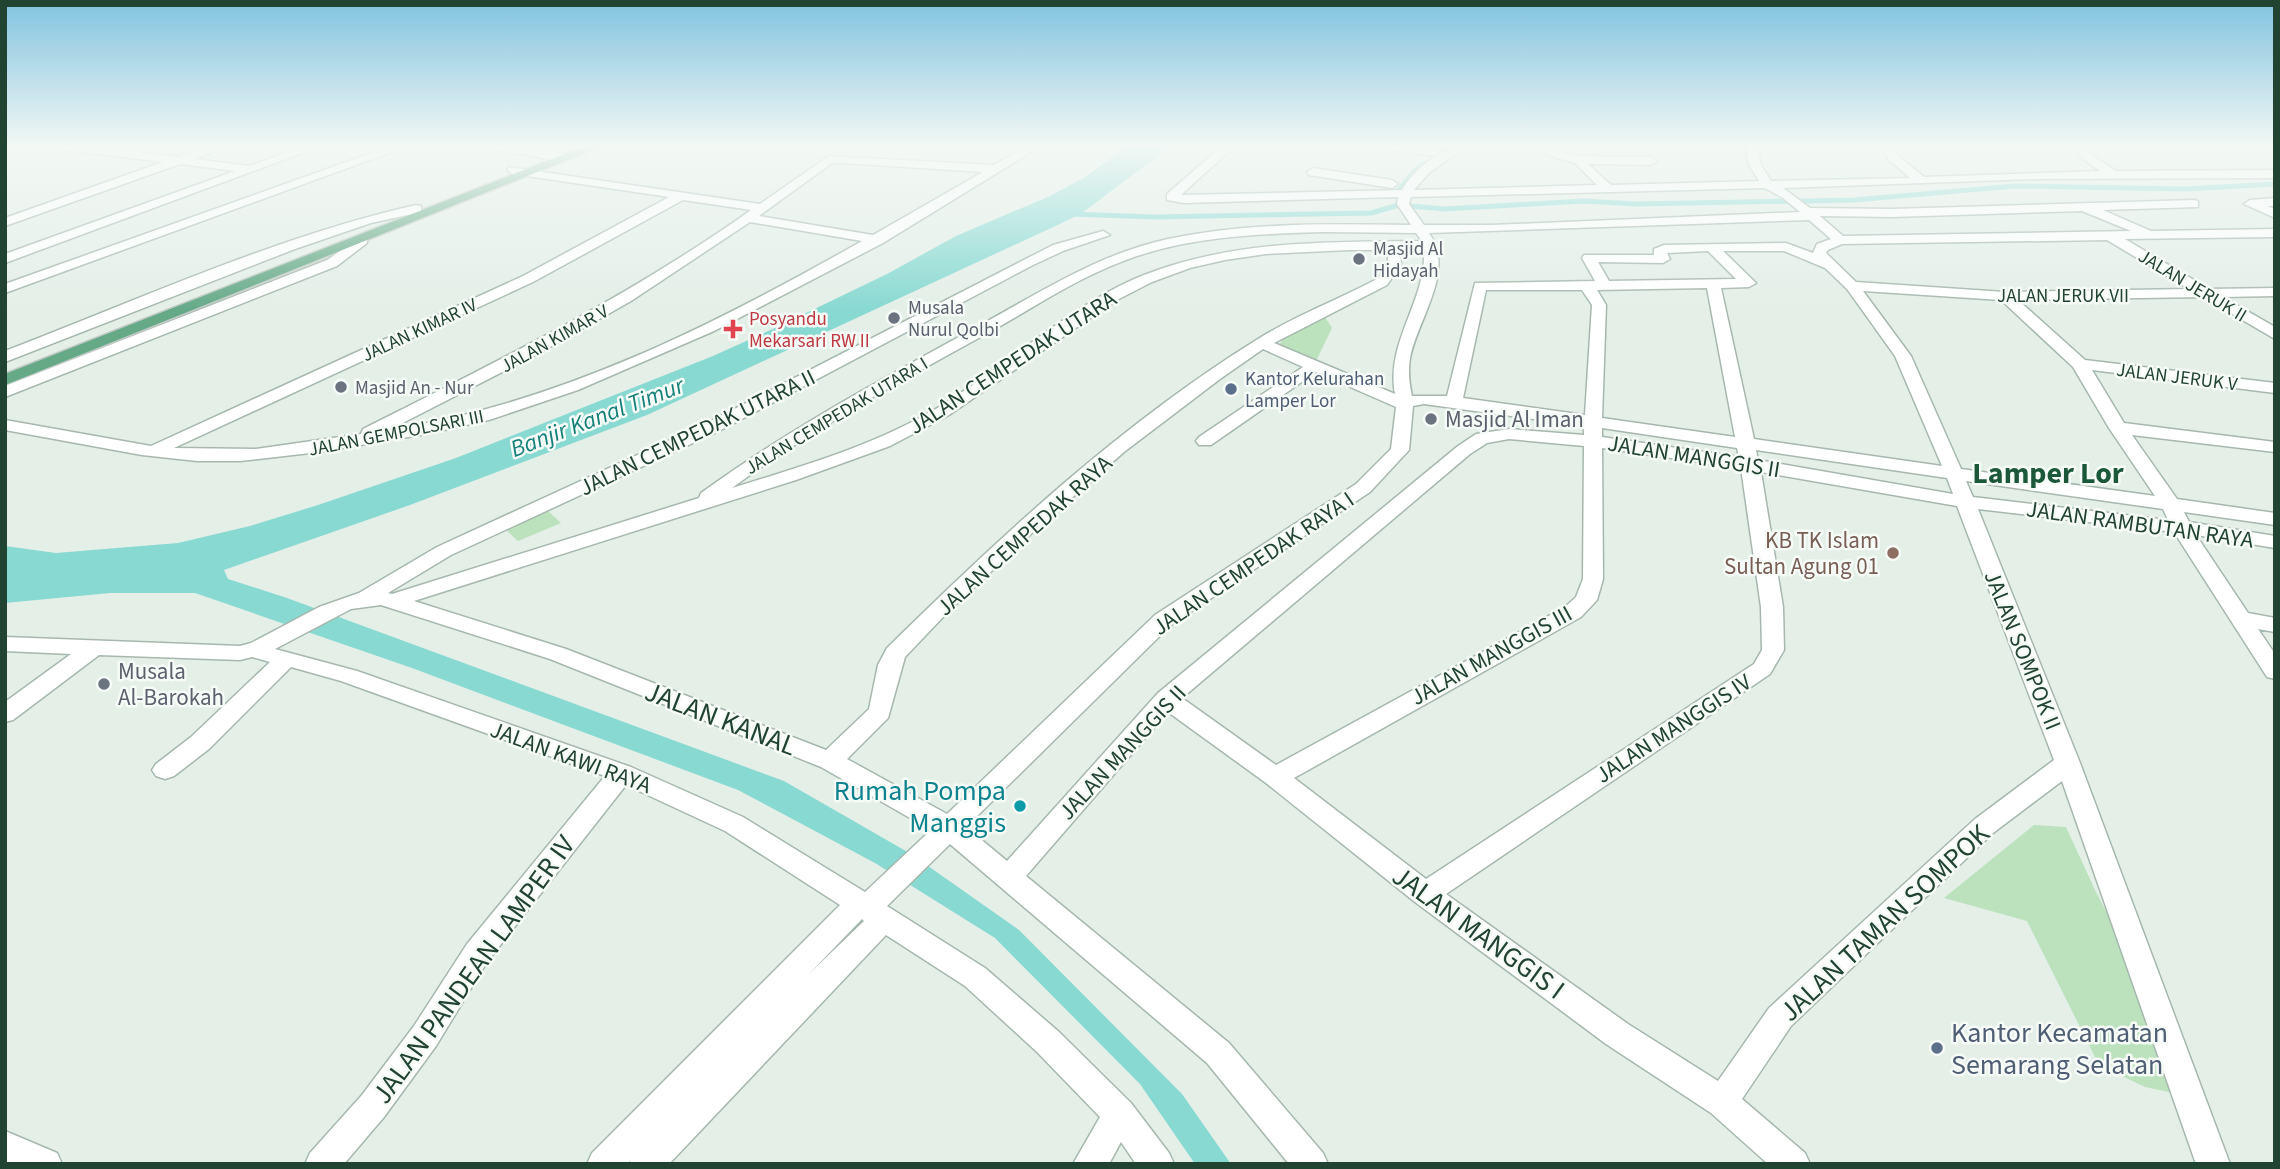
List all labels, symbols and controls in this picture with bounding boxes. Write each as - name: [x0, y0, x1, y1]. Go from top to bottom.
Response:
- place label: Masjid Al Hidayah: [1373, 236, 1443, 285]
- street label: JALAN JERUK II: [2133, 243, 2252, 329]
- marker: Masjid Al Hidayah: [1351, 251, 1367, 267]
- street label: JALAN CEMPEDAK UTARA: [902, 282, 1123, 442]
- street label: JALAN JERUK VII: [1997, 283, 2129, 310]
- street label: JALAN KIMAR IV: [357, 292, 482, 369]
- place label: Musala Nurul Qolbi: [908, 295, 999, 344]
- street label: JALAN KIMAR V: [496, 298, 614, 380]
- place label: Posyandu Mekarsari RW II: [749, 306, 870, 355]
- marker: Musala Nurul Qolbi: [886, 310, 902, 326]
- marker: Posyandu Mekarsari RW II: [723, 319, 743, 339]
- street label: JALAN CEMPEDAK UTARA I: [740, 351, 933, 482]
- street label: JALAN JERUK V: [2115, 357, 2239, 398]
- street label: JALAN CEMPEDAK UTARA II: [574, 361, 821, 504]
- place label: Kantor Kelurahan Lamper Lor: [1245, 366, 1384, 415]
- water label: Banjir Kanal Timur: [505, 368, 691, 467]
- place label: Masjid An - Nur: [355, 375, 474, 402]
- marker: Masjid An - Nur: [333, 379, 349, 395]
- marker: Kantor Kelurahan Lamper Lor: [1223, 381, 1239, 397]
- street label: JALAN GEMPOLSARI III: [306, 403, 486, 464]
- place label: Masjid Al Iman: [1445, 403, 1584, 436]
- marker: Masjid Al Iman: [1423, 411, 1439, 427]
- street label: JALAN MANGGIS II: [1605, 427, 1783, 486]
- street label: JALAN CEMPEDAK RAYA: [929, 447, 1120, 623]
- district label: Lamper Lor: [1972, 452, 2124, 495]
- street label: JALAN CEMPEDAK RAYA I: [1146, 483, 1361, 643]
- street label: JALAN RAMBUTAN RAYA: [2024, 492, 2256, 557]
- place label: KB TK Islam Sultan Agung 01: [1724, 524, 1879, 583]
- marker: KB TK Islam Sultan Agung 01: [1885, 545, 1901, 561]
- street label: JALAN SOMPOK II: [1976, 566, 2070, 735]
- street label: JALAN MANGGIS III: [1404, 597, 1578, 714]
- place label: Musala Al-Barokah: [118, 655, 224, 714]
- street label: JALAN MANGGIS IV: [1589, 665, 1758, 791]
- street label: JALAN KANAL: [639, 672, 802, 766]
- marker: Musala Al-Barokah: [96, 676, 112, 692]
- street label: JALAN MANGGIS II: [1051, 677, 1194, 827]
- street label: JALAN KAWI RAYA: [486, 713, 657, 802]
- place label: Rumah Pompa Manggis: [834, 771, 1006, 843]
- marker: Rumah Pompa Manggis: [1012, 798, 1028, 814]
- street label: JALAN TAMAN SOMPOK: [1771, 814, 1999, 1031]
- street label: JALAN PANDEAN LAMPER IV: [363, 827, 585, 1112]
- street label: JALAN MANGGIS I: [1384, 856, 1573, 1009]
- place label: Kantor Kecamatan Semarang Selatan: [1951, 1013, 2168, 1085]
- marker: Kantor Kecamatan Semarang Selatan: [1929, 1040, 1945, 1056]

